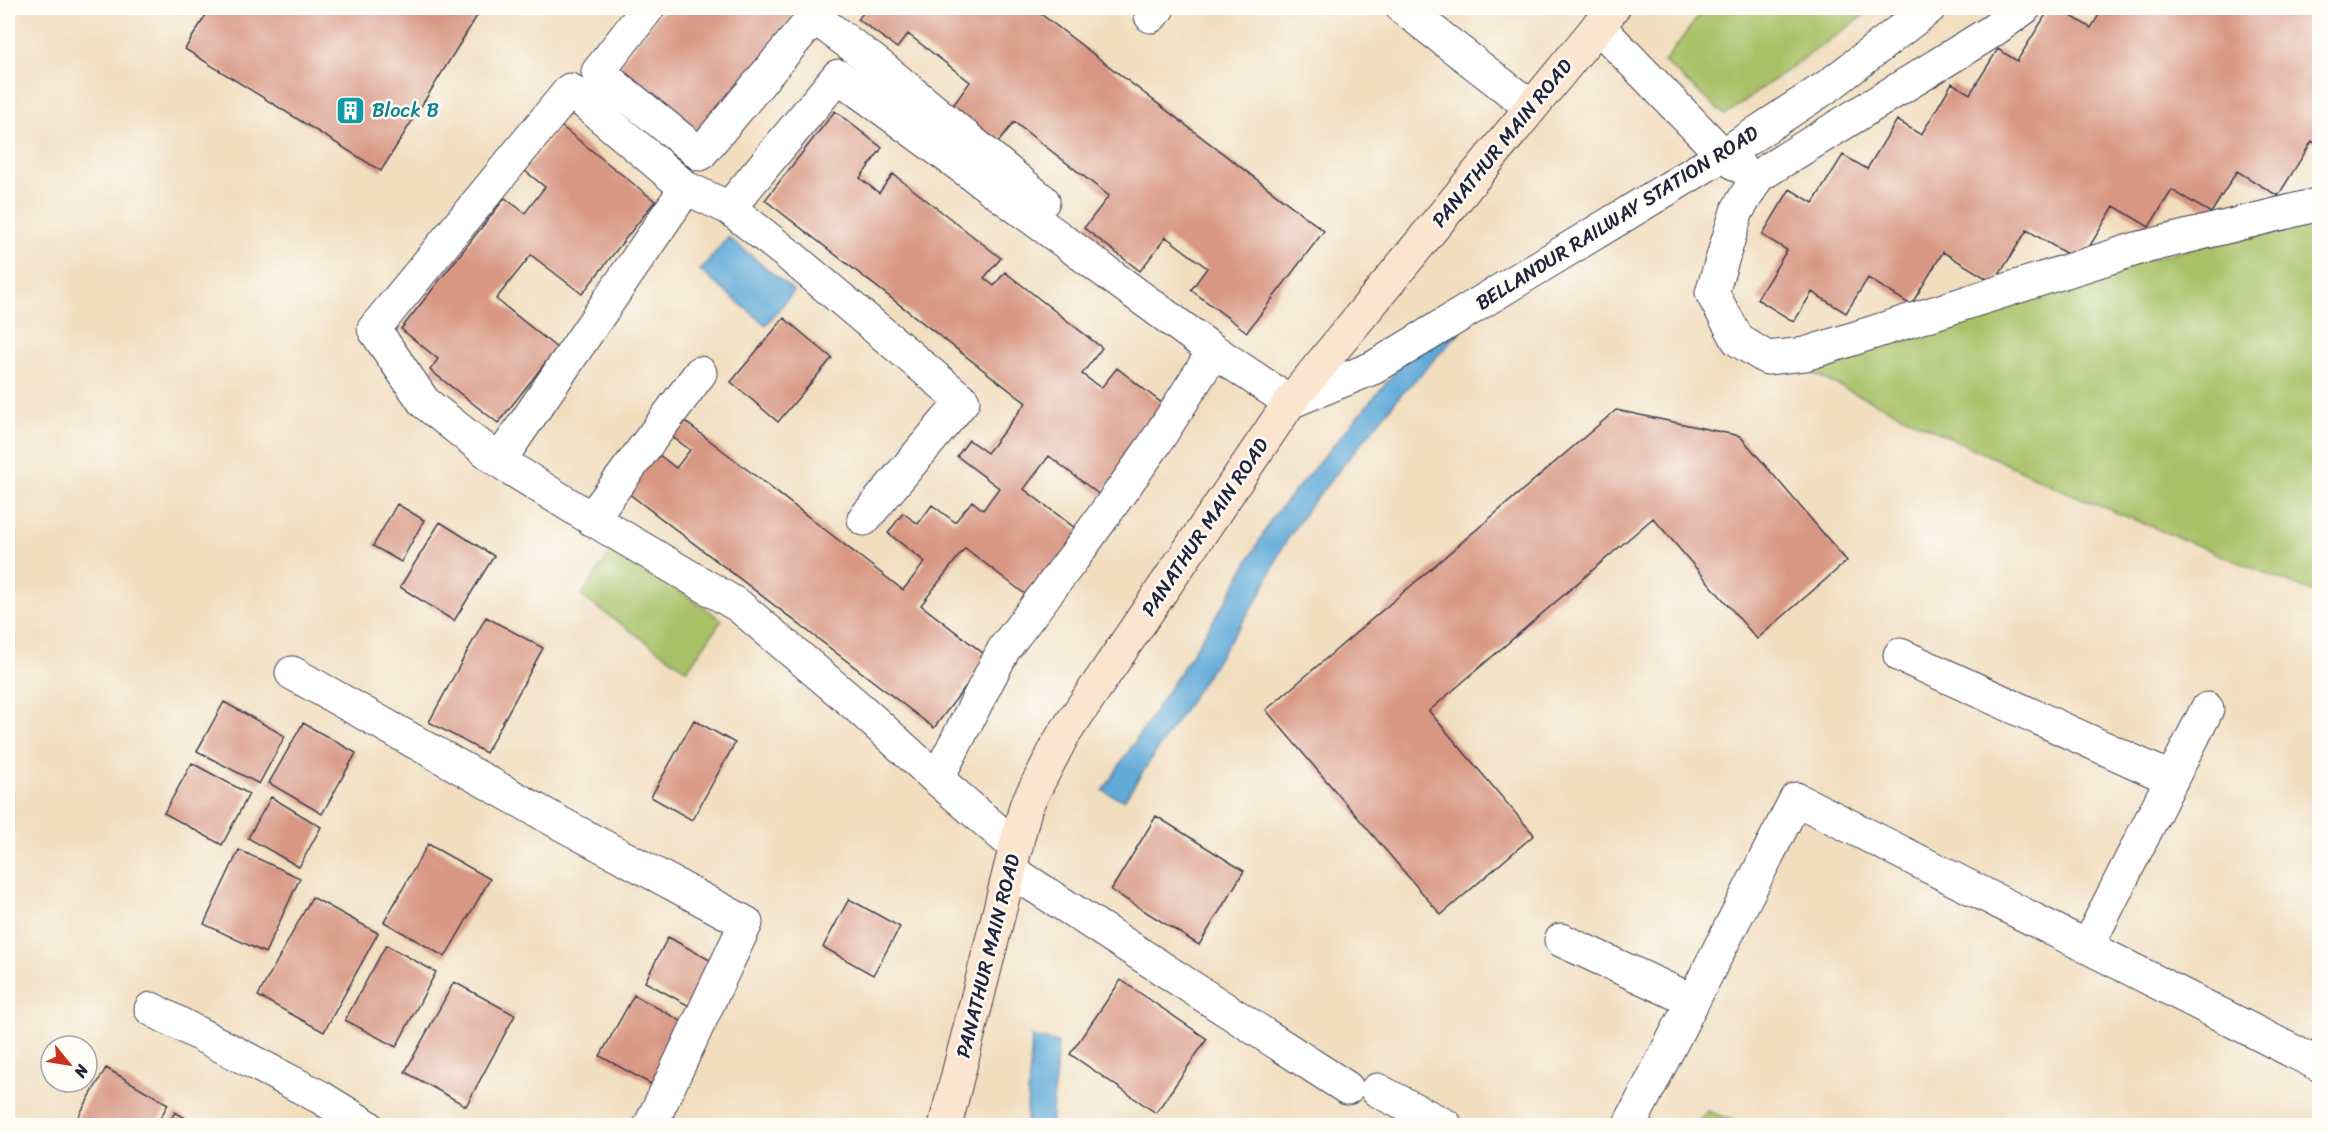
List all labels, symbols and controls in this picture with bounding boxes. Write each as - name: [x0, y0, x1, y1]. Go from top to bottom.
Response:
- street label: PANATHUR MAIN ROAD: [1423, 51, 1581, 235]
- place label: Block B: [372, 93, 439, 128]
- building icon: Block B: [335, 94, 367, 126]
- street label: BELLANDUR RAILWAY STATION ROAD: [1469, 116, 1766, 320]
- street label: PANATHUR MAIN ROAD: [1132, 430, 1278, 624]
- street label: PANATHUR MAIN ROAD: [946, 850, 1030, 1062]
- north arrow: [39, 1034, 99, 1094]
- text: N: [66, 1058, 97, 1084]

